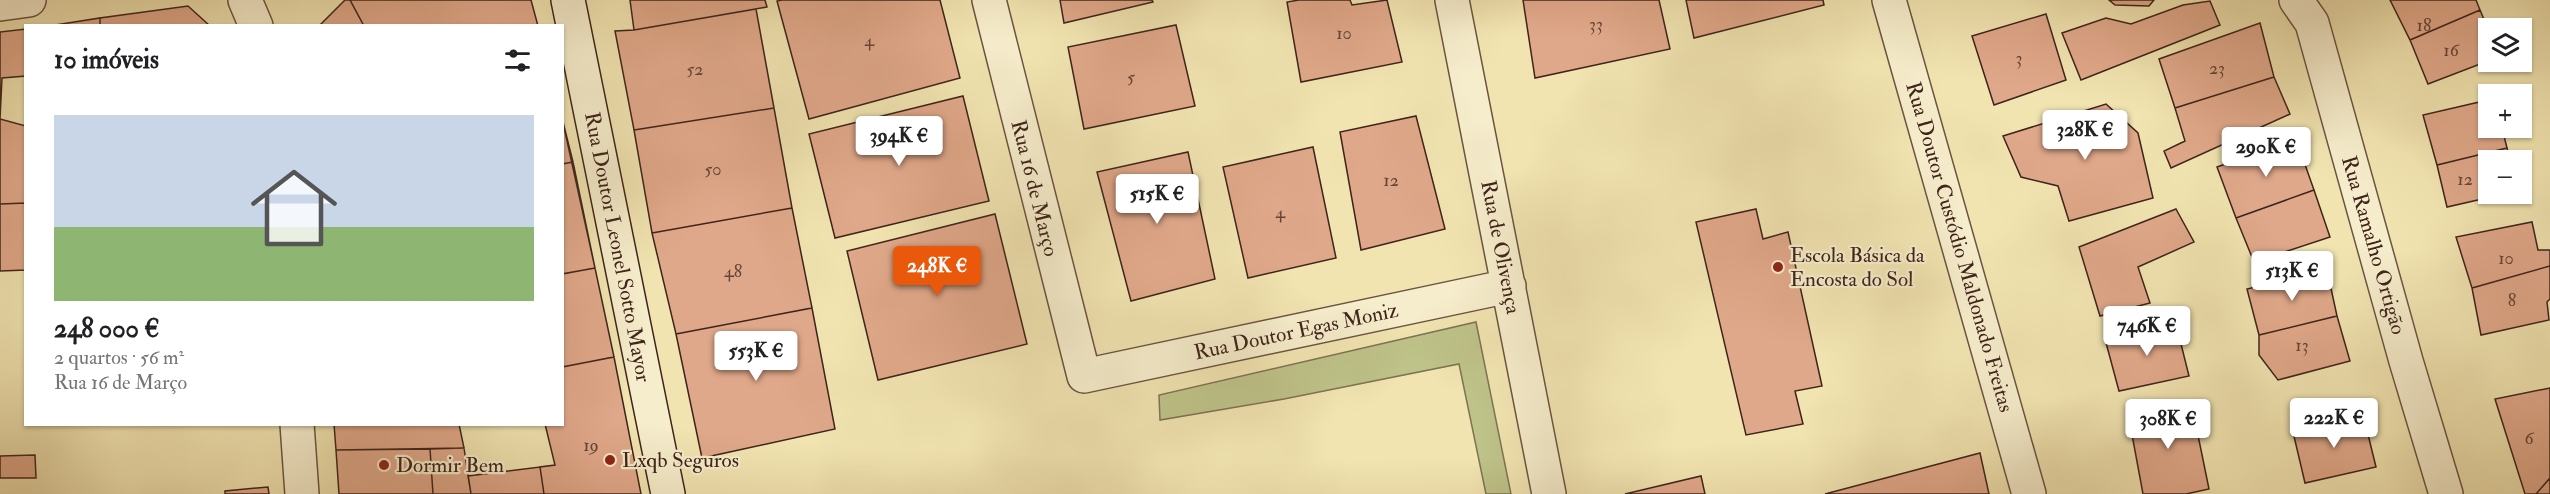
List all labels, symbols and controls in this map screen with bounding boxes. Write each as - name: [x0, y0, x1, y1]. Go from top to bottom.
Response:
- house number: 33: [1589, 13, 1603, 36]
- house number: 18: [2417, 14, 2431, 37]
- map controls: [2478, 18, 2532, 204]
- button: layers: [2478, 18, 2532, 72]
- house number: 10: [1336, 22, 1352, 45]
- house number: 4: [864, 29, 875, 52]
- house number: 16: [2443, 39, 2460, 62]
- text: 10 imóveis: [54, 44, 159, 76]
- icon: filters: [501, 44, 534, 77]
- house number: 3: [2016, 47, 2022, 70]
- house number: 23: [2209, 57, 2225, 80]
- house number: 52: [687, 58, 703, 81]
- house number: 5: [1127, 66, 1135, 89]
- street label: Rua Doutor Custódio Maldonado Freitas: [1899, 79, 2020, 415]
- button: +: [2478, 84, 2532, 138]
- street label: Rua Doutor Leonel Sotto Mayor: [578, 110, 657, 385]
- pin: 328K €: [2036, 110, 2134, 161]
- pin: 394K €: [850, 116, 948, 167]
- street label: Rua 16 de Março: [1005, 117, 1065, 259]
- text: 328K €: [2056, 117, 2114, 142]
- text: 394K €: [870, 123, 928, 148]
- pin: 290K €: [2217, 127, 2315, 178]
- text: 290K €: [2236, 134, 2296, 159]
- button: −: [2478, 150, 2532, 204]
- street label: Rua Ramalho Ortigão: [2335, 153, 2412, 338]
- icon: home: [240, 154, 348, 262]
- house number: 50: [705, 158, 721, 181]
- house number: 12: [2457, 168, 2473, 191]
- house number: 12: [1383, 169, 1399, 192]
- pin: 515K €: [1108, 174, 1206, 225]
- street label: Rua de Olivença: [1474, 178, 1527, 317]
- text: 515K €: [1130, 181, 1184, 206]
- house number: 4: [1275, 201, 1286, 224]
- place label: Escola Básica da Encosta do Sol: [1790, 242, 1925, 293]
- pin: 248K €: [888, 246, 986, 297]
- house number: 10: [2498, 247, 2514, 270]
- pin: 513K €: [2243, 251, 2341, 302]
- text: 248K €: [907, 253, 967, 278]
- text: 513K €: [2265, 258, 2319, 283]
- house number: 48: [724, 260, 742, 283]
- marker: Escola Básica da Encosta do Sol: [1771, 260, 1785, 274]
- house number: 8: [2508, 289, 2516, 312]
- street label: Rua Doutor Egas Moniz: [1191, 297, 1401, 366]
- pin: 746K €: [2098, 306, 2196, 357]
- text: 248 000 €: [54, 313, 160, 345]
- text: 746K €: [2117, 313, 2177, 338]
- pin: 553K €: [707, 331, 805, 382]
- house number: 13: [2295, 334, 2309, 357]
- text: 553K €: [728, 338, 784, 363]
- text: 2 quartos · 56 m²: [54, 345, 184, 370]
- text: Rua 16 de Março: [54, 370, 187, 395]
- pin: 222K €: [2285, 398, 2383, 449]
- pin: 308K €: [2119, 399, 2217, 450]
- text: 222K €: [2304, 405, 2364, 430]
- text: 308K €: [2139, 406, 2197, 431]
- house number: 6: [2524, 427, 2534, 450]
- house number: 19: [583, 434, 599, 457]
- place label: Lxqb Seguros: [622, 447, 739, 474]
- place label: Dormir Bem: [396, 452, 504, 479]
- marker: Lxqb Seguros: [603, 453, 617, 467]
- marker: Dormir Bem: [377, 458, 391, 472]

